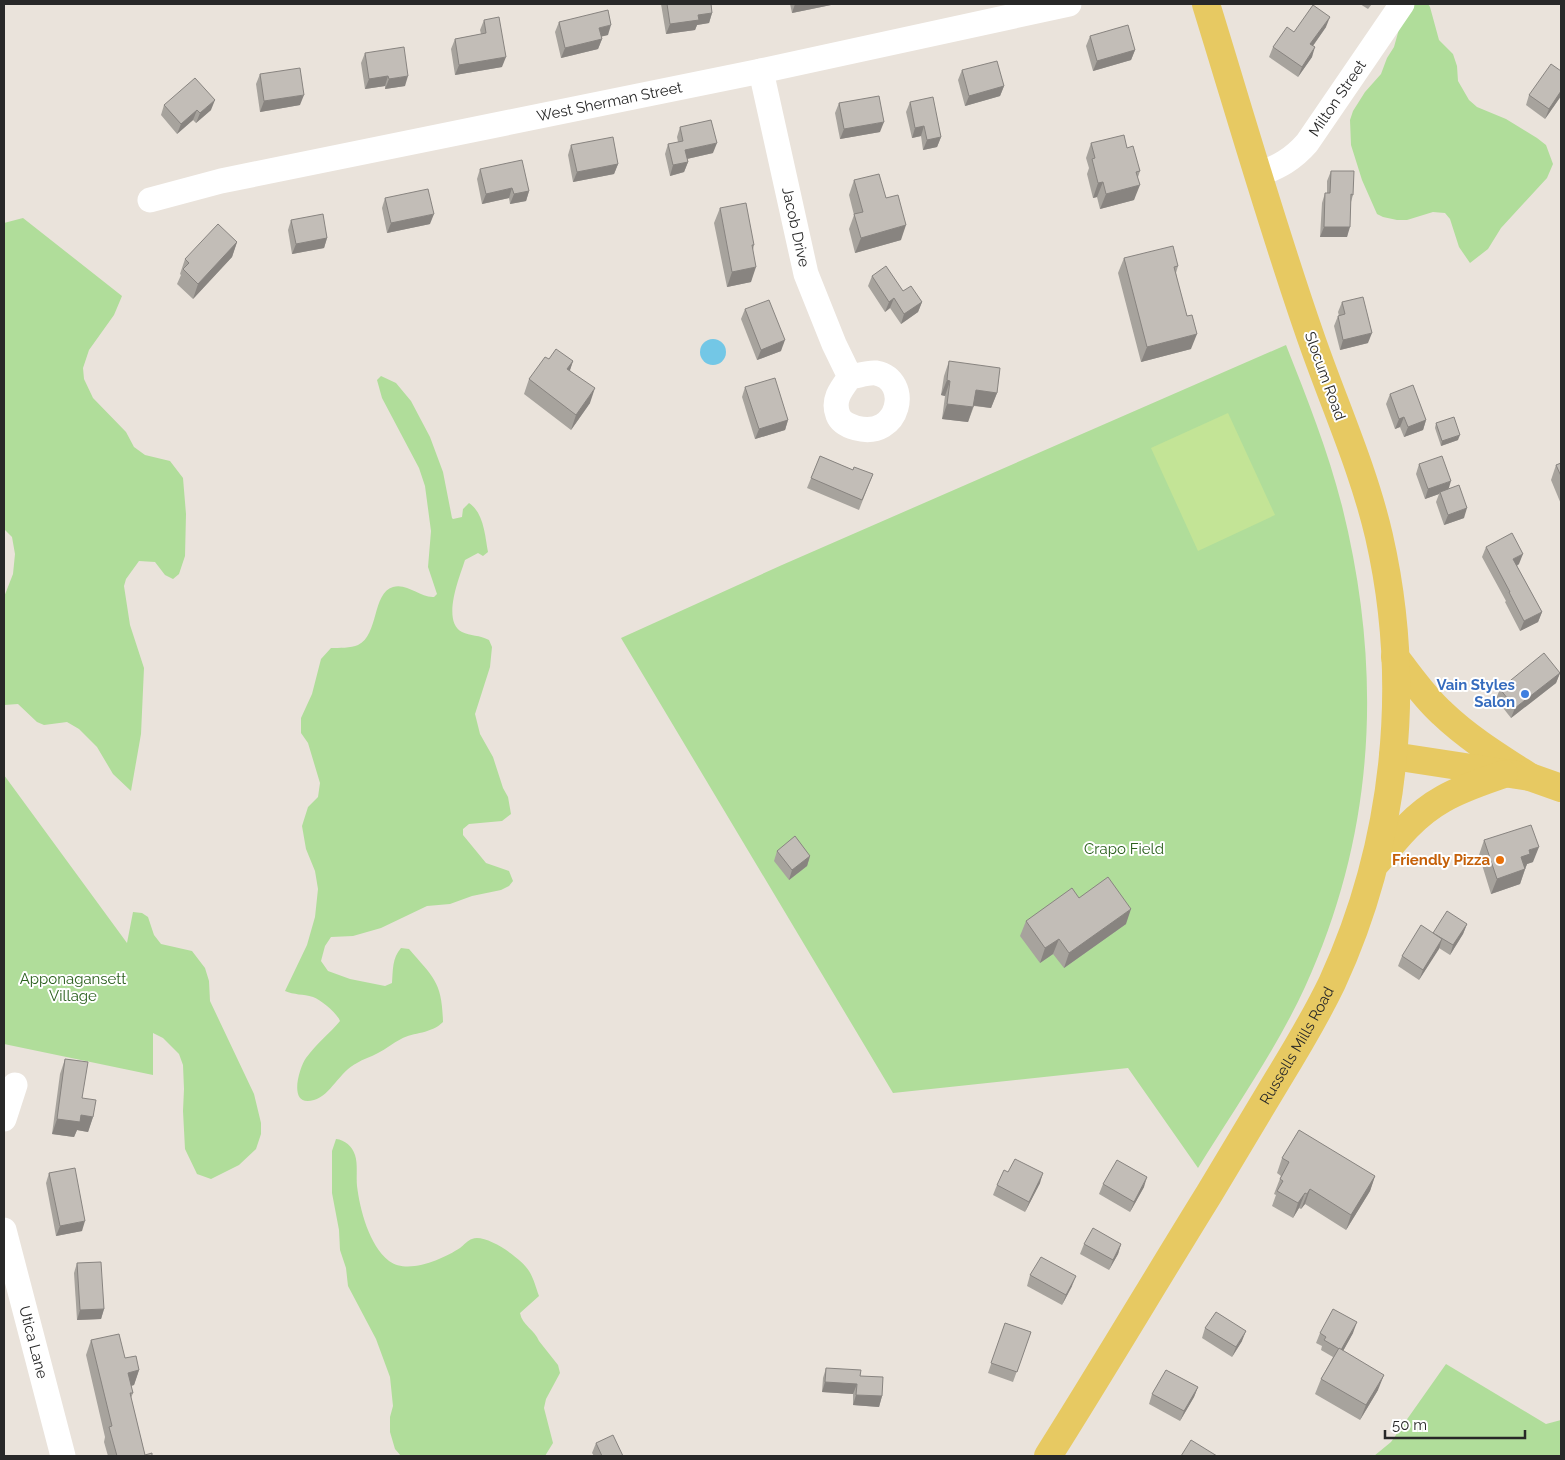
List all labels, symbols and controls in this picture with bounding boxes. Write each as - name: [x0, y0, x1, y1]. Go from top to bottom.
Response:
- street label: Milton Street: [1305, 57, 1370, 140]
- street label: West Sherman Street: [535, 78, 684, 125]
- street label: Jacob Drive: [778, 186, 813, 269]
- street label: Slocum Road: [1301, 329, 1349, 423]
- place label: Vain Styles Salon: [1436, 676, 1515, 711]
- marker: Vain Styles Salon: [1519, 688, 1531, 700]
- park label: Crapo Field: [1084, 840, 1164, 858]
- place label: Friendly Pizza: [1392, 851, 1490, 869]
- marker: Friendly Pizza: [1494, 854, 1506, 866]
- park label: Apponagansett Village: [20, 970, 126, 1005]
- street label: Russells Mills Road: [1256, 984, 1338, 1108]
- street label: Utica Lane: [15, 1304, 51, 1381]
- scale bar: [1385, 1408, 1525, 1440]
- text: 50 m: [1392, 1416, 1427, 1434]

